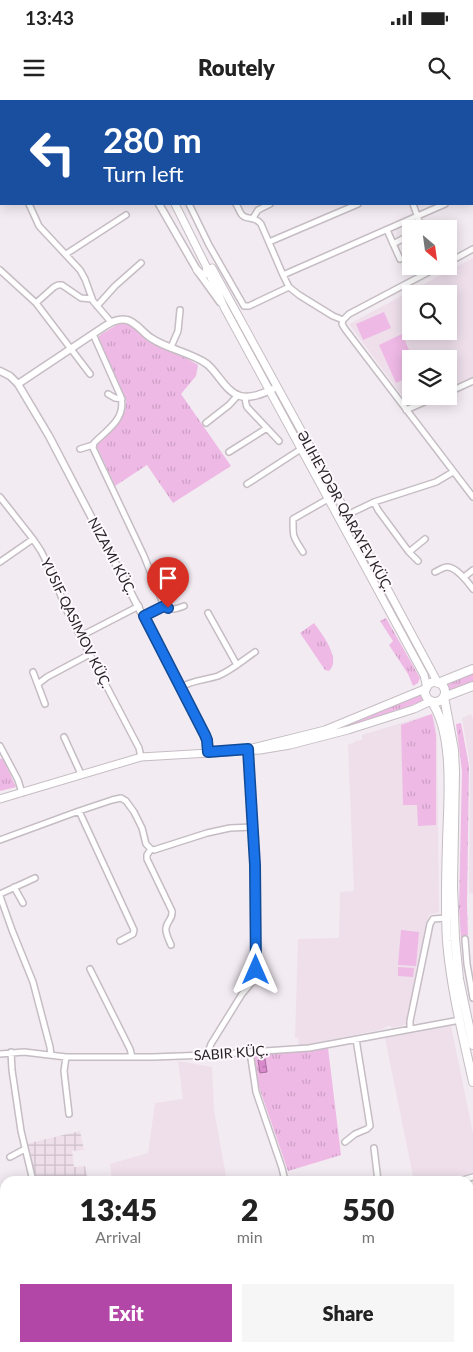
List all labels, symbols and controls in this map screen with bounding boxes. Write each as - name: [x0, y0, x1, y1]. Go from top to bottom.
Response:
- text: 13:43: [25, 6, 74, 29]
- icon: menu: [20, 54, 48, 82]
- text: Routely: [198, 54, 275, 81]
- icon: search: [425, 54, 453, 82]
- text: 280 m: [103, 118, 202, 160]
- icon: left: [20, 120, 85, 185]
- text: Turn left: [103, 160, 184, 187]
- north arrow: [402, 220, 458, 275]
- map controls: [402, 220, 457, 405]
- button: search: [402, 285, 457, 340]
- button: layers: [402, 350, 457, 405]
- street label: ƏLIHEYDƏR QARAYEV KÜÇ.: [294, 427, 397, 594]
- street label: NIZAMI KÜÇ.: [85, 514, 140, 597]
- street label: YUSIF QASIMOV KÜÇ.: [38, 555, 115, 690]
- pin: [147, 557, 189, 608]
- icon: arrive: [154, 564, 182, 592]
- position arrow: [229, 943, 281, 995]
- street label: SABIR KÜÇ.: [193, 1041, 269, 1064]
- text: 13:45: [80, 1191, 157, 1227]
- text: 2: [241, 1191, 258, 1227]
- text: 550: [342, 1191, 394, 1227]
- text: Arrival: [95, 1227, 141, 1246]
- text: min: [237, 1227, 263, 1246]
- text: m: [362, 1227, 375, 1246]
- button: Exit: [20, 1284, 232, 1342]
- button: Share: [242, 1284, 454, 1342]

